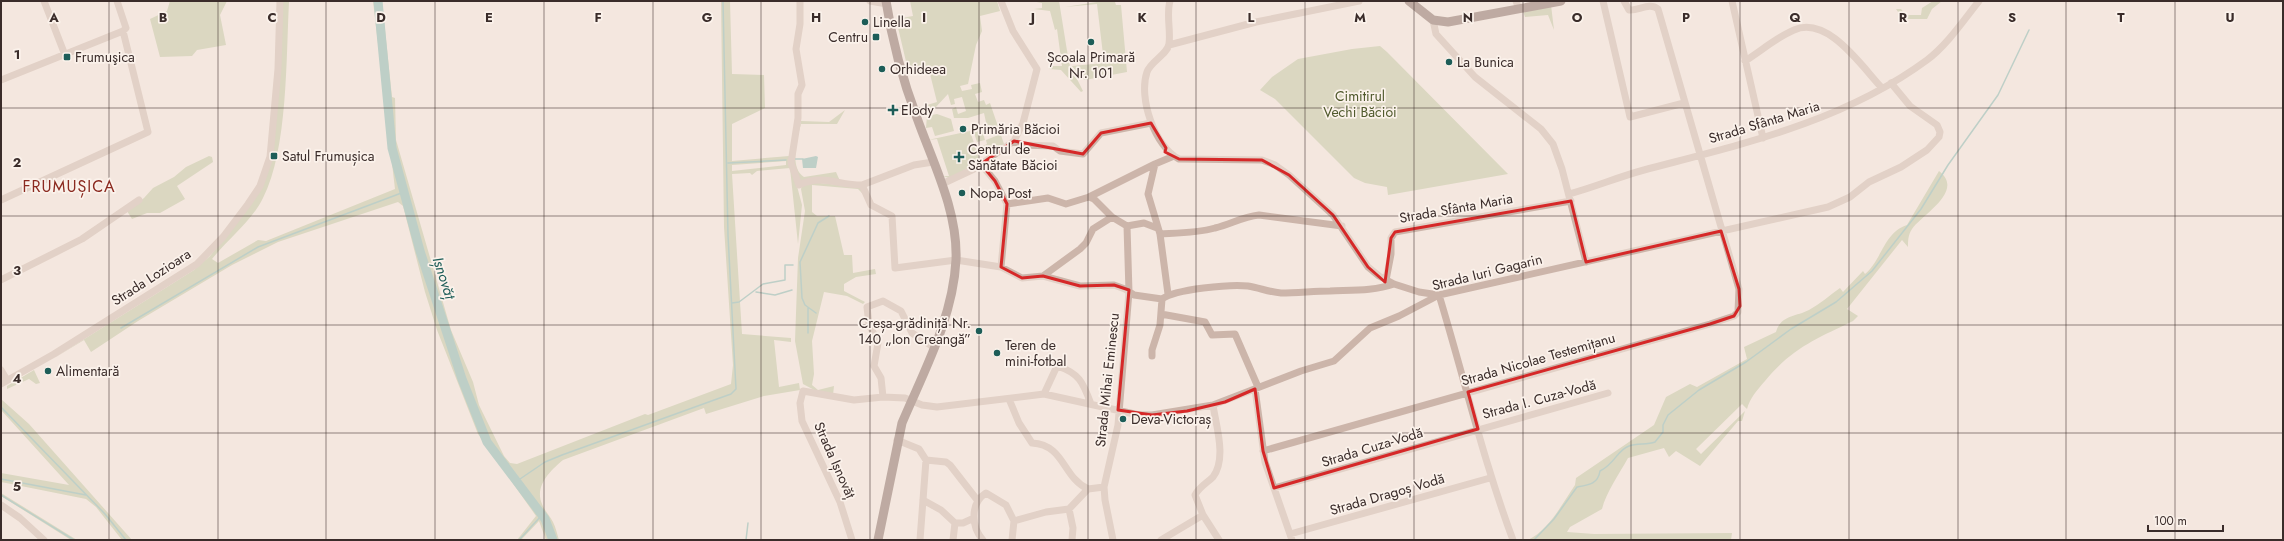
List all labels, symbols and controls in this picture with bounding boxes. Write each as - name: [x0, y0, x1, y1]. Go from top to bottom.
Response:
- text: A: [48, 8, 59, 27]
- text: B: [159, 8, 168, 27]
- text: C: [267, 8, 277, 27]
- text: D: [376, 8, 386, 27]
- text: E: [485, 8, 493, 27]
- text: F: [594, 8, 602, 27]
- text: G: [702, 8, 713, 27]
- text: H: [811, 8, 821, 27]
- text: I: [922, 8, 926, 27]
- text: J: [1028, 8, 1035, 27]
- text: K: [1137, 8, 1147, 27]
- text: L: [1248, 8, 1255, 27]
- text: M: [1354, 8, 1366, 27]
- text: N: [1463, 8, 1473, 27]
- text: O: [1572, 8, 1583, 27]
- text: P: [1682, 8, 1690, 27]
- text: Q: [1789, 8, 1801, 27]
- text: R: [1899, 8, 1908, 27]
- text: S: [2008, 8, 2016, 27]
- text: T: [2117, 8, 2125, 27]
- text: U: [2225, 8, 2235, 27]
- place label: Linella: [873, 12, 911, 32]
- marker: Linella: [860, 17, 870, 27]
- place label: Centru: [828, 27, 868, 47]
- marker: Centru: [871, 32, 881, 42]
- marker: Școala Primară Nr. 101: [1086, 37, 1096, 47]
- text: 1: [14, 45, 20, 64]
- place label: Frumuşica: [75, 47, 135, 67]
- place label: Școala Primară Nr. 101: [1047, 47, 1135, 83]
- marker: Frumuşica: [62, 52, 72, 62]
- place label: La Bunica: [1457, 52, 1514, 72]
- marker: La Bunica: [1444, 57, 1454, 67]
- place label: Orhideea: [890, 59, 946, 79]
- marker: Orhideea: [877, 64, 887, 74]
- park label: Cimitirul Vechi Băcioi: [1323, 86, 1397, 122]
- street label: Strada Sfânta Maria: [1706, 96, 1822, 148]
- place label: Elody: [901, 100, 935, 120]
- marker: Elody: [888, 105, 898, 115]
- place label: Primăria Băcioi: [971, 119, 1060, 139]
- marker: Primăria Băcioi: [958, 124, 968, 134]
- place label: Centrul de Sănătate Băcioi: [968, 139, 1058, 175]
- place label: Satul Frumușica: [282, 146, 374, 167]
- marker: Satul Frumușica: [269, 151, 279, 161]
- marker: Centrul de Sănătate Băcioi: [953, 151, 965, 163]
- text: 2: [13, 153, 21, 172]
- district label: FRUMUȘICA: [23, 175, 115, 198]
- place label: Nopa Post: [970, 183, 1032, 203]
- marker: Nopa Post: [957, 188, 967, 198]
- street label: Strada Sfânta Maria: [1398, 188, 1514, 228]
- street label: Strada Lozioara: [107, 244, 195, 310]
- street label: Strada Iuri Gagarin: [1430, 249, 1544, 295]
- water label: Ișnovăț: [427, 254, 462, 303]
- text: 3: [13, 261, 21, 280]
- street label: Strada Mihai Eminescu: [1090, 312, 1124, 448]
- place label: Creșa-grădiniță Nr. 140 „Ion Creangă”: [858, 313, 971, 349]
- marker: Creșa-grădiniță Nr. 140 „Ion Creangă”: [974, 326, 984, 336]
- street label: Strada Nicolae Testemițanu: [1459, 327, 1618, 392]
- place label: Teren de mini-fotbal: [1005, 335, 1066, 371]
- marker: Teren de mini-fotbal: [992, 348, 1002, 358]
- place label: Alimentară: [56, 361, 119, 381]
- marker: Alimentară: [43, 366, 53, 376]
- text: 4: [12, 369, 22, 388]
- street label: Strada I. Cuza-Vodă: [1480, 374, 1598, 424]
- place label: Deva-Victoraș: [1131, 409, 1211, 430]
- marker: Deva-Victoraș: [1118, 414, 1128, 424]
- street label: Strada Ișnovăț: [808, 419, 861, 502]
- street label: Strada Cuza-Vodă: [1319, 422, 1425, 472]
- street label: Strada Dragoș Vodă: [1327, 468, 1447, 521]
- text: 5: [13, 477, 21, 496]
- scale bar: [2148, 507, 2223, 533]
- text: 100 m: [2154, 512, 2187, 530]

